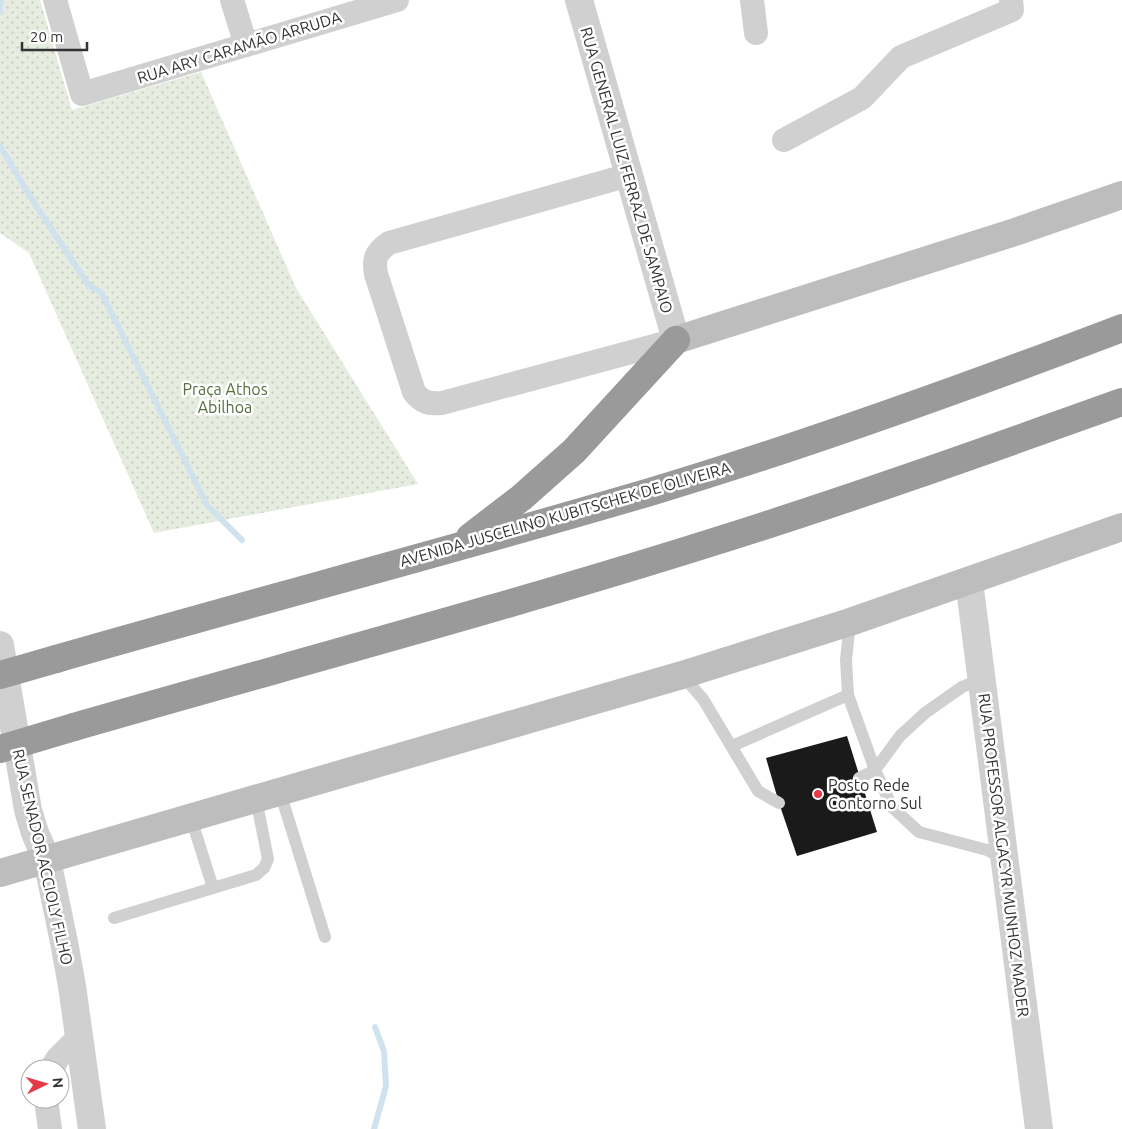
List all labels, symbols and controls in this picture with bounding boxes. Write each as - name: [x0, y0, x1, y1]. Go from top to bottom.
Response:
- street label: RUA ARY CARAMÃO ARRUDA: [134, 6, 344, 87]
- scale bar: [22, 20, 88, 52]
- street label: RUA GENERAL LUIZ FERRAZ DE SAMPAIO: [577, 25, 677, 315]
- text: 20 m: [30, 28, 63, 45]
- park label: Praça Athos Abilhoa: [182, 380, 268, 416]
- street label: AVENIDA JUSCELINO KUBITSCHEK DE OLIVEIRA: [397, 458, 733, 570]
- street label: RUA PROFESSOR ALGACYR MUNHOZ MADER: [975, 692, 1033, 1018]
- street label: RUA SENADOR ACCIOLY FILHO: [9, 747, 77, 967]
- place label: Posto Rede Contorno Sul: [828, 776, 922, 812]
- marker: Posto Rede Contorno Sul: [812, 788, 824, 800]
- north arrow: [20, 1059, 70, 1109]
- text: N: [50, 1077, 66, 1089]

